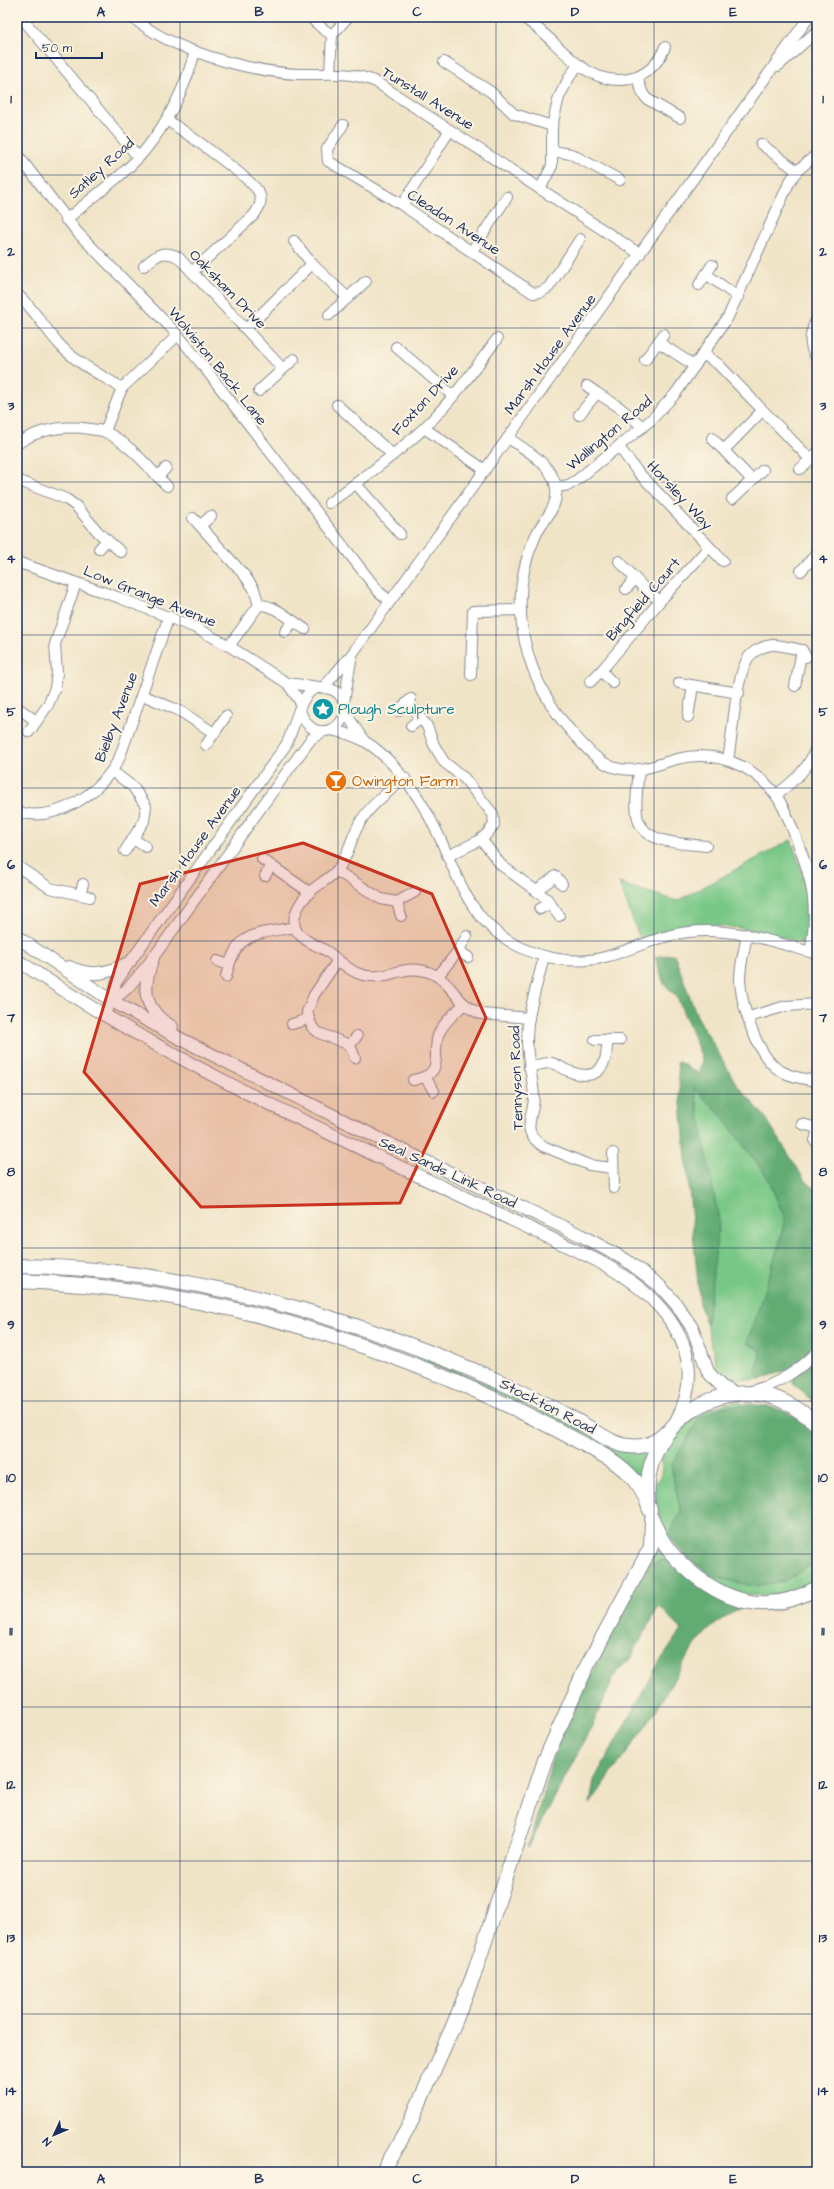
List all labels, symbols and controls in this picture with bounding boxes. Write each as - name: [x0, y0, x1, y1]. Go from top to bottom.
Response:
- text: A: [97, 3, 106, 21]
- text: B: [254, 3, 264, 21]
- text: C: [412, 3, 422, 21]
- text: D: [571, 3, 580, 21]
- text: E: [729, 3, 737, 21]
- scale bar: [36, 34, 102, 60]
- text: 50 m: [42, 40, 73, 57]
- street label: Tunstall Avenue: [378, 62, 478, 135]
- text: 1: [10, 90, 12, 108]
- text: 1: [822, 90, 824, 108]
- street label: Satley Road: [64, 133, 140, 205]
- street label: Cleadon Avenue: [403, 184, 504, 260]
- text: 2: [6, 243, 15, 261]
- text: 2: [818, 243, 827, 261]
- street label: Oaksham Drive: [184, 245, 271, 334]
- street label: Marsh House Avenue: [499, 290, 601, 419]
- street label: Wolviston Back Lane: [163, 303, 272, 430]
- street label: Foxton Drive: [387, 360, 464, 440]
- street label: Wallington Road: [562, 391, 658, 476]
- text: 3: [7, 397, 15, 415]
- text: 3: [819, 397, 827, 415]
- street label: Horsley Way: [641, 456, 717, 535]
- text: 4: [7, 550, 16, 568]
- text: 4: [819, 550, 828, 568]
- street label: Bingfield Court: [601, 553, 686, 646]
- street label: Low Grange Avenue: [80, 560, 219, 634]
- street label: Bielby Avenue: [90, 669, 144, 766]
- place icon: Plough Sculpture: [310, 696, 336, 722]
- place label: Plough Sculpture: [338, 699, 455, 721]
- text: 5: [6, 703, 16, 721]
- text: 5: [818, 703, 828, 721]
- bar icon: Owington Farm: [323, 768, 349, 794]
- place label: Owington Farm: [352, 771, 458, 793]
- street label: Marsh House Avenue: [144, 782, 246, 911]
- text: 6: [7, 856, 16, 874]
- text: 6: [819, 856, 828, 874]
- text: 7: [6, 1009, 16, 1027]
- text: 7: [818, 1009, 828, 1027]
- street label: Tennyson Road: [504, 1025, 530, 1131]
- street label: Seal Sands Link Road: [376, 1131, 520, 1214]
- text: 8: [7, 1163, 16, 1181]
- text: 8: [819, 1163, 828, 1181]
- text: 9: [7, 1316, 15, 1334]
- text: 9: [819, 1316, 827, 1334]
- street label: Stockton Road: [496, 1373, 600, 1440]
- text: 10: [6, 1469, 17, 1487]
- text: 10: [818, 1469, 829, 1487]
- text: 11: [9, 1622, 13, 1640]
- text: 11: [821, 1622, 825, 1640]
- text: 12: [6, 1776, 16, 1794]
- text: 12: [818, 1776, 828, 1794]
- text: 13: [7, 1929, 16, 1947]
- text: 13: [819, 1929, 828, 1947]
- text: 14: [6, 2082, 16, 2100]
- text: 14: [818, 2082, 828, 2100]
- north arrow: [34, 2115, 74, 2155]
- text: N: [39, 2134, 55, 2149]
- text: A: [97, 2170, 106, 2188]
- text: B: [254, 2170, 264, 2188]
- text: C: [412, 2170, 422, 2188]
- text: D: [571, 2170, 580, 2188]
- text: E: [729, 2170, 737, 2188]

